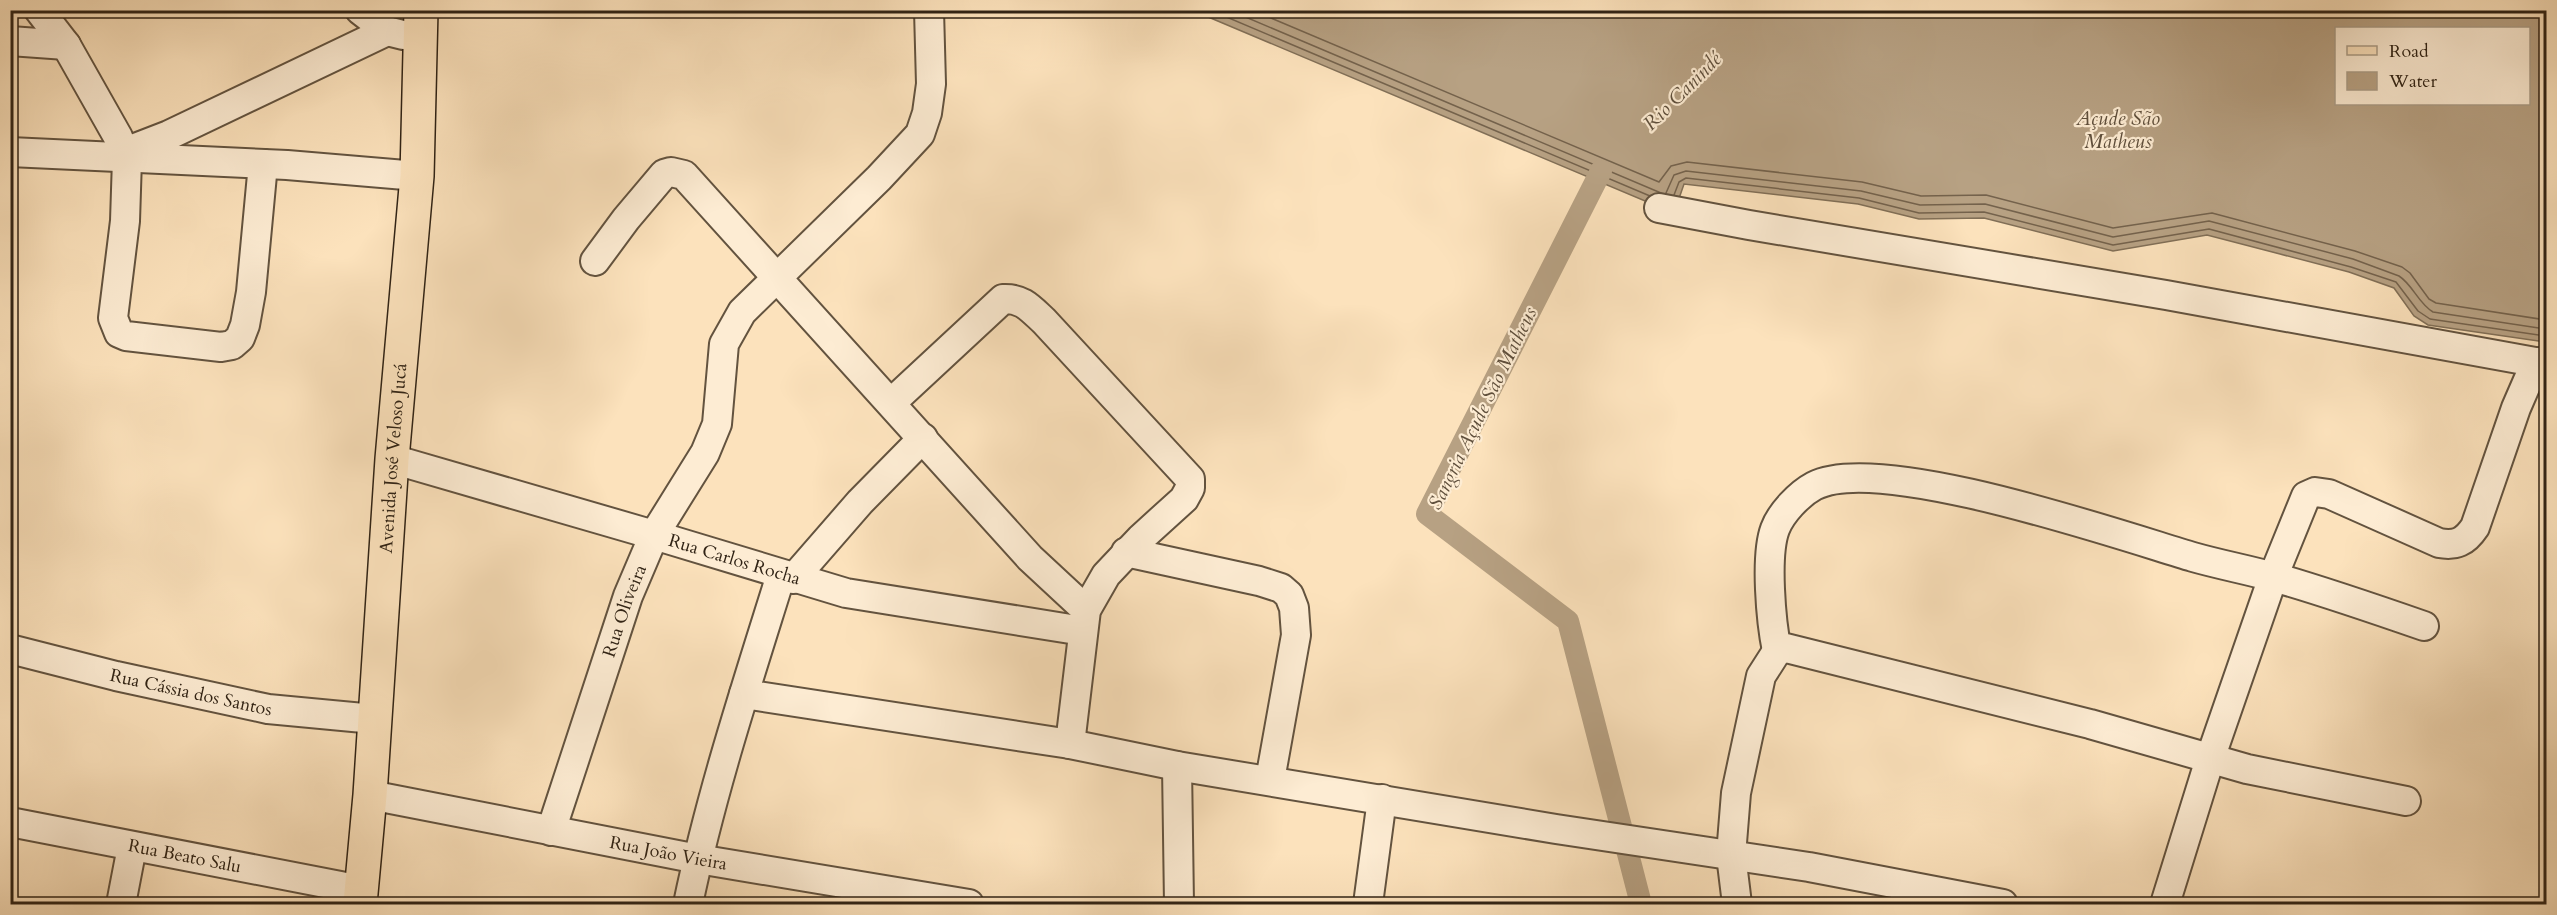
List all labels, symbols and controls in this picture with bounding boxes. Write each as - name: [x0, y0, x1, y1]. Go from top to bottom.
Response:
- legend: [2335, 27, 2530, 105]
- text: Road: [2389, 39, 2429, 64]
- water label: Rio Canindé: [1637, 45, 1728, 136]
- text: Water: [2388, 69, 2438, 94]
- water label: Açude São Matheus: [2075, 105, 2160, 155]
- water label: Sangria Açude São Matheus: [1422, 302, 1543, 514]
- street label: Avenida José Veloso Jucá: [374, 362, 413, 554]
- street label: Rua Carlos Rocha: [666, 528, 804, 592]
- street label: Rua Oliveira: [597, 561, 653, 661]
- street label: Rua Cássia dos Santos: [107, 663, 273, 722]
- street label: Rua João Vieira: [607, 830, 729, 877]
- street label: Rua Beato Salu: [126, 833, 243, 880]

